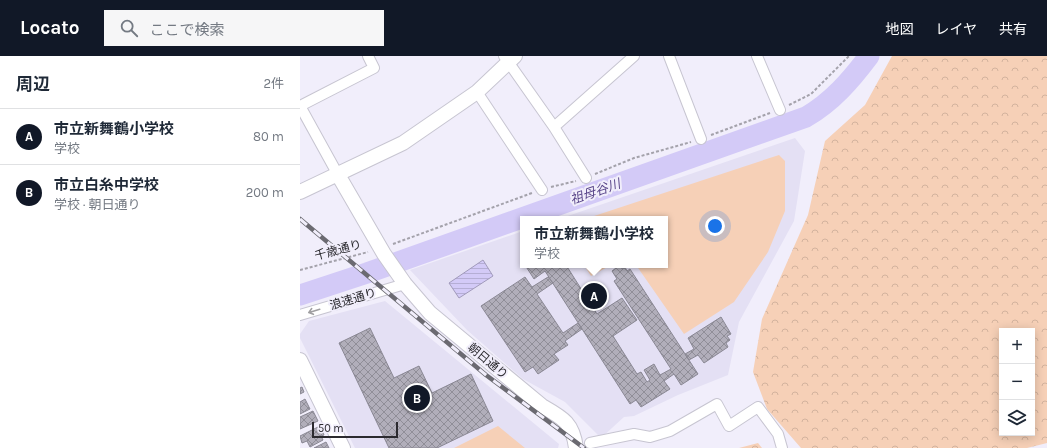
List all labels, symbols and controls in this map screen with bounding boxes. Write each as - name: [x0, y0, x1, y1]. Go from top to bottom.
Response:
- search box: [104, 10, 384, 46]
- text: Locato: [20, 17, 80, 39]
- icon: search: [118, 17, 140, 39]
- text: ここで検索: [150, 21, 225, 39]
- text: 地図: [885, 21, 913, 38]
- text: レイヤ: [935, 21, 977, 38]
- text: 共有: [999, 21, 1027, 38]
- text: 周辺: [16, 74, 50, 94]
- text: 2件: [263, 76, 284, 91]
- text: 市立新舞鶴小学校: [54, 120, 174, 138]
- text: A: [25, 129, 33, 144]
- text: 80 m: [253, 129, 284, 144]
- text: 学校: [54, 141, 80, 156]
- water label: 祖母谷川: [568, 175, 624, 207]
- text: 市立白糸中学校: [54, 176, 159, 194]
- text: B: [25, 185, 33, 200]
- text: 200 m: [246, 185, 284, 200]
- text: 学校 · 朝日通り: [54, 197, 141, 212]
- popup: [520, 216, 668, 268]
- your location: [705, 216, 725, 236]
- text: 市立新舞鶴小学校: [534, 225, 654, 243]
- street label: 千歳通り: [313, 237, 363, 263]
- text: 学校: [534, 246, 560, 261]
- pin: A: [581, 281, 607, 311]
- street label: 浪速通り: [328, 285, 378, 313]
- one-way arrow: [308, 308, 321, 315]
- map controls: [999, 328, 1035, 436]
- button: +: [999, 328, 1035, 364]
- street label: 朝日通り: [465, 340, 511, 382]
- button: −: [999, 364, 1035, 400]
- pin: B: [404, 383, 430, 413]
- button: layers: [999, 400, 1035, 436]
- scale bar: [312, 420, 398, 439]
- text: 50 m: [318, 422, 344, 435]

